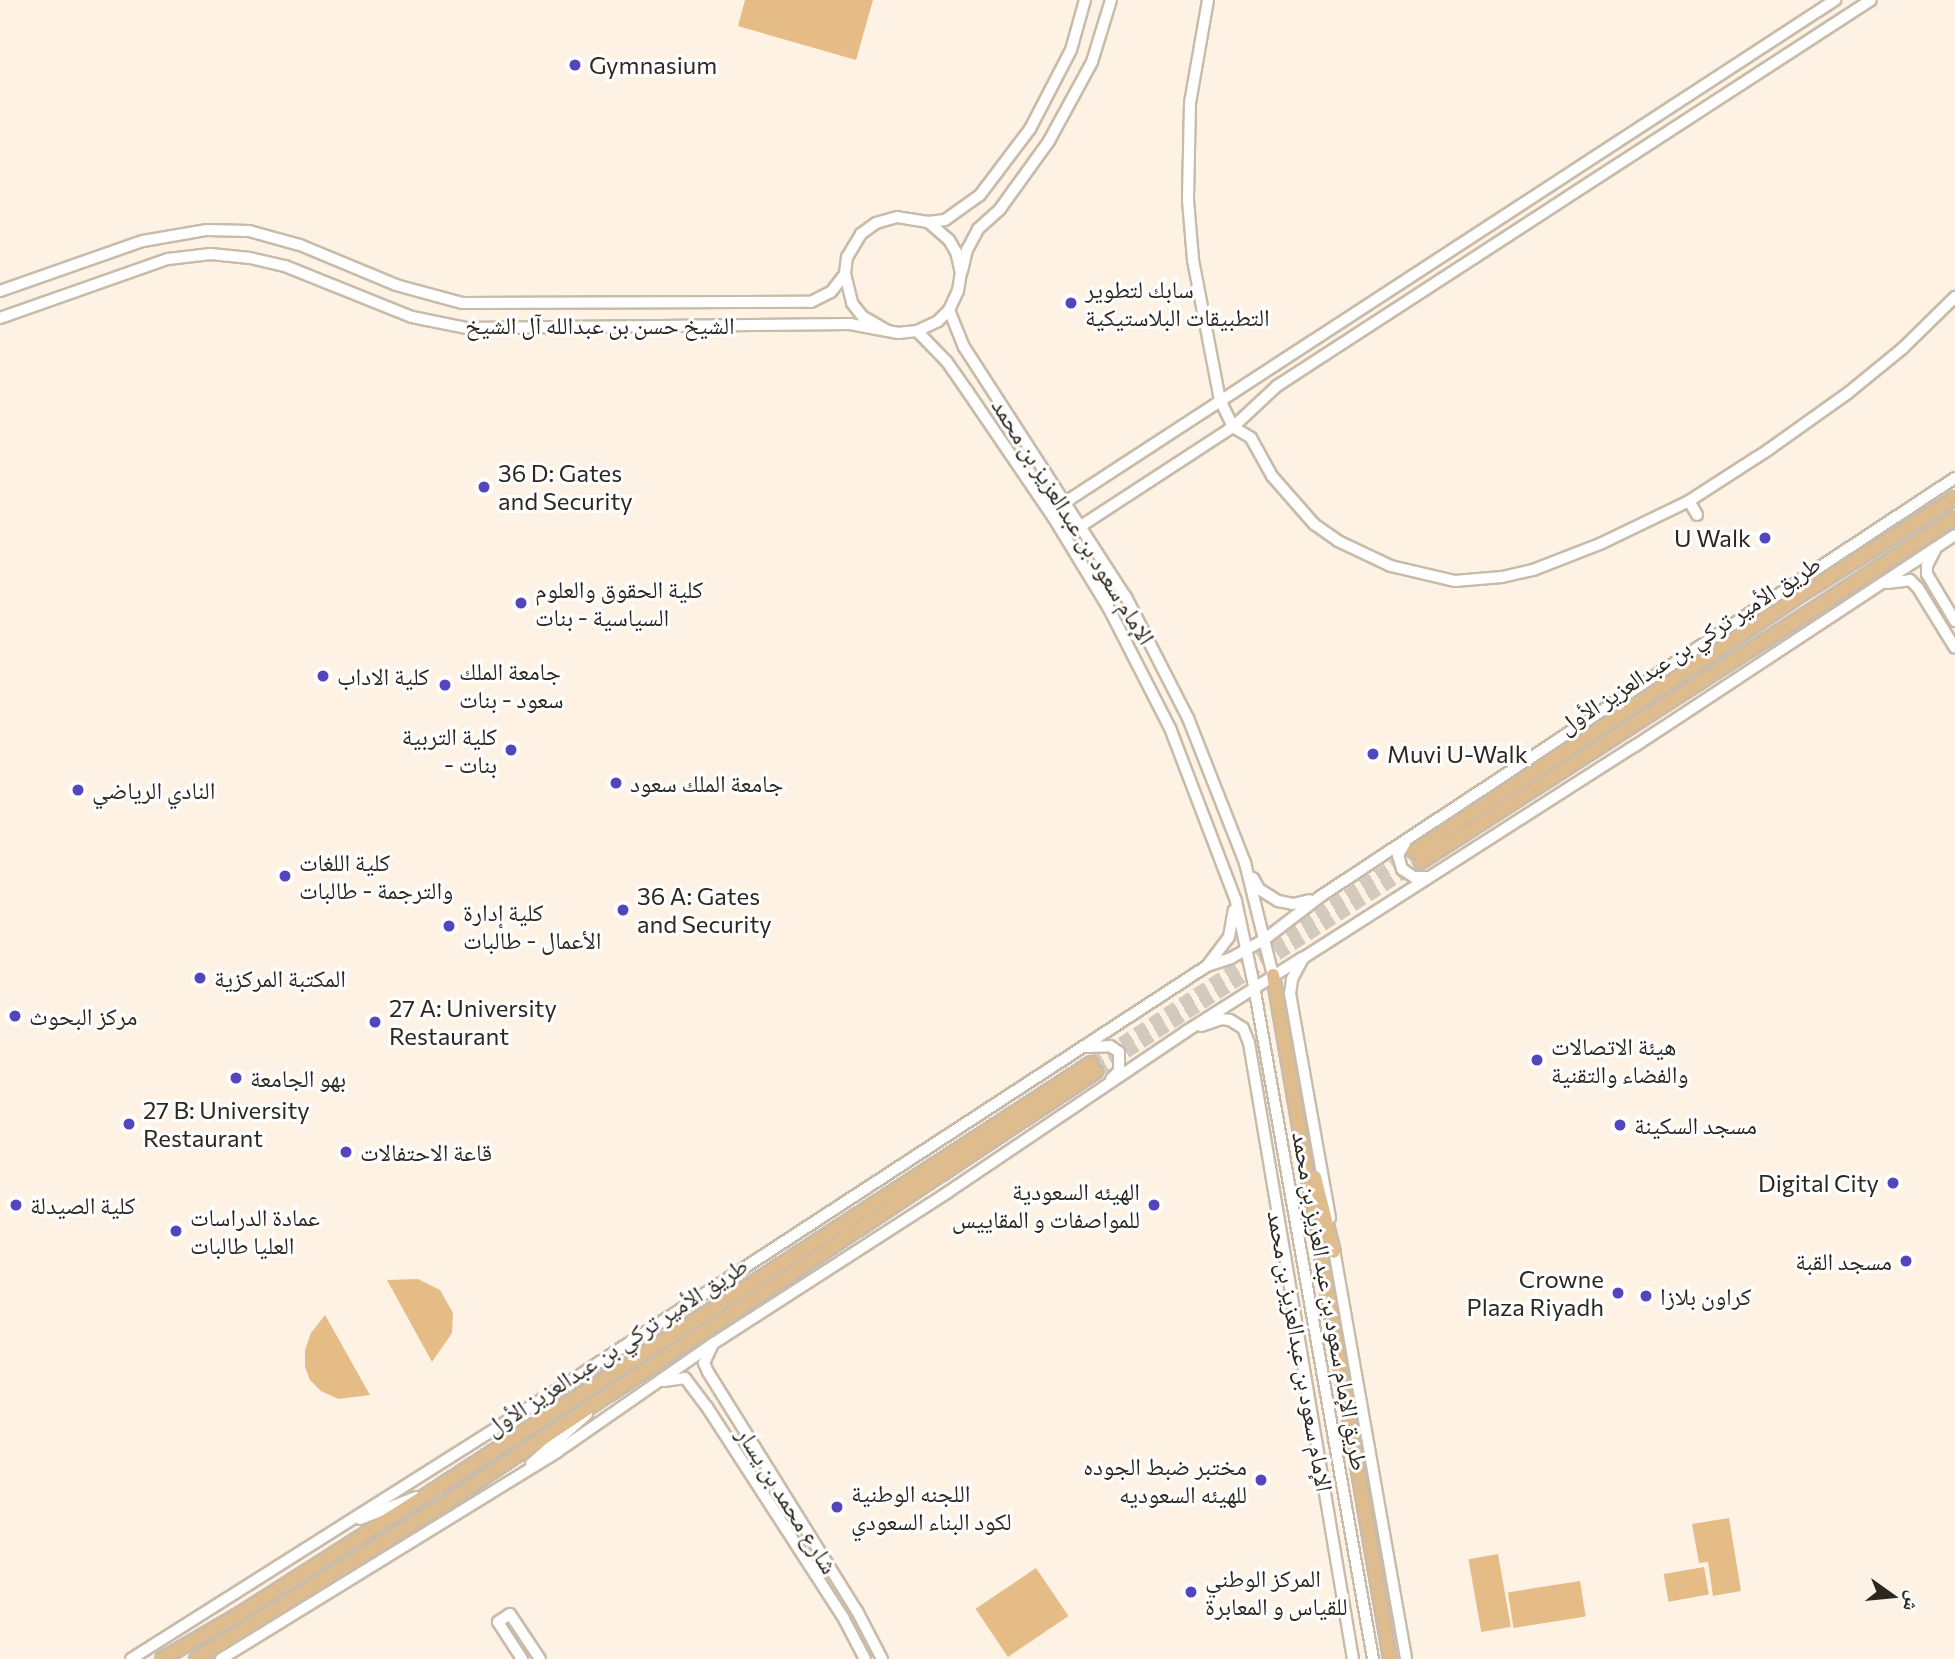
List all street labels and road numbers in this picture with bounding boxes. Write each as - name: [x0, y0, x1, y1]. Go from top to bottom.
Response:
- street label: الشيخ حسن بن عبدالله آل الشيخ: [465, 311, 735, 339]
- street label: الإمام سعود بن عبدالعزيز بن محمد: [986, 392, 1162, 650]
- street label: طريق الأمير تركي بن عبدالعزيز الأول: [1552, 548, 1826, 740]
- street label: طريق الإمام سعود بن عبد العزيز بن محمد: [1287, 1129, 1375, 1473]
- street label: الإمام سعود بن عبدالعزيز بن محمد: [1262, 1208, 1340, 1494]
- street label: طريق الأمير تركي بن عبدالعزيز الأول: [479, 1250, 753, 1442]
- street label: شارع محمد بن يسار: [731, 1421, 845, 1579]

